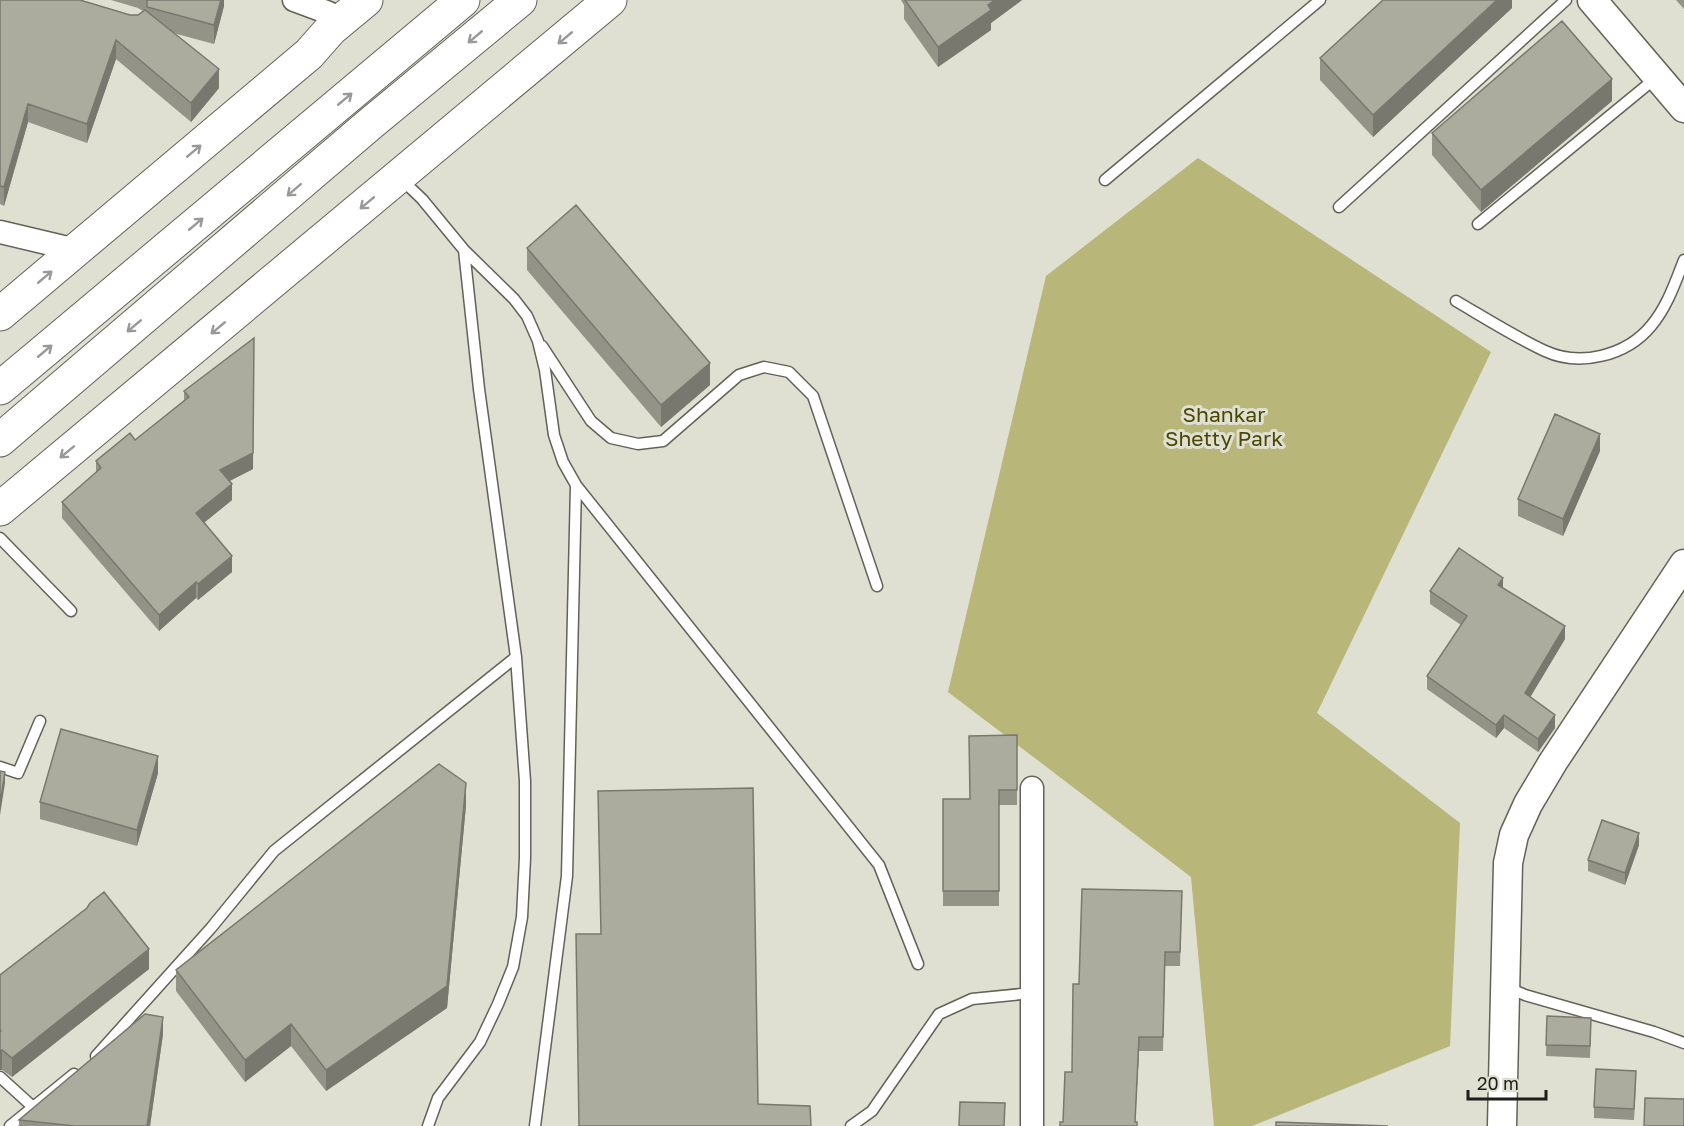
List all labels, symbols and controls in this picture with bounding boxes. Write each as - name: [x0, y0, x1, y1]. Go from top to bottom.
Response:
- one-way arrow: [467, 31, 483, 44]
- one-way arrow: [557, 31, 573, 44]
- one-way arrow: [337, 92, 352, 106]
- one-way arrow: [186, 144, 201, 158]
- one-way arrow: [287, 183, 302, 197]
- one-way arrow: [360, 196, 375, 210]
- one-way arrow: [188, 217, 203, 231]
- one-way arrow: [37, 270, 53, 283]
- one-way arrow: [126, 320, 142, 333]
- one-way arrow: [210, 322, 226, 335]
- one-way arrow: [37, 344, 53, 357]
- park label: Shankar Shetty Park: [1165, 401, 1283, 451]
- one-way arrow: [59, 446, 75, 459]
- scale bar: [1468, 1063, 1546, 1101]
- text: 20 m: [1477, 1072, 1519, 1094]

